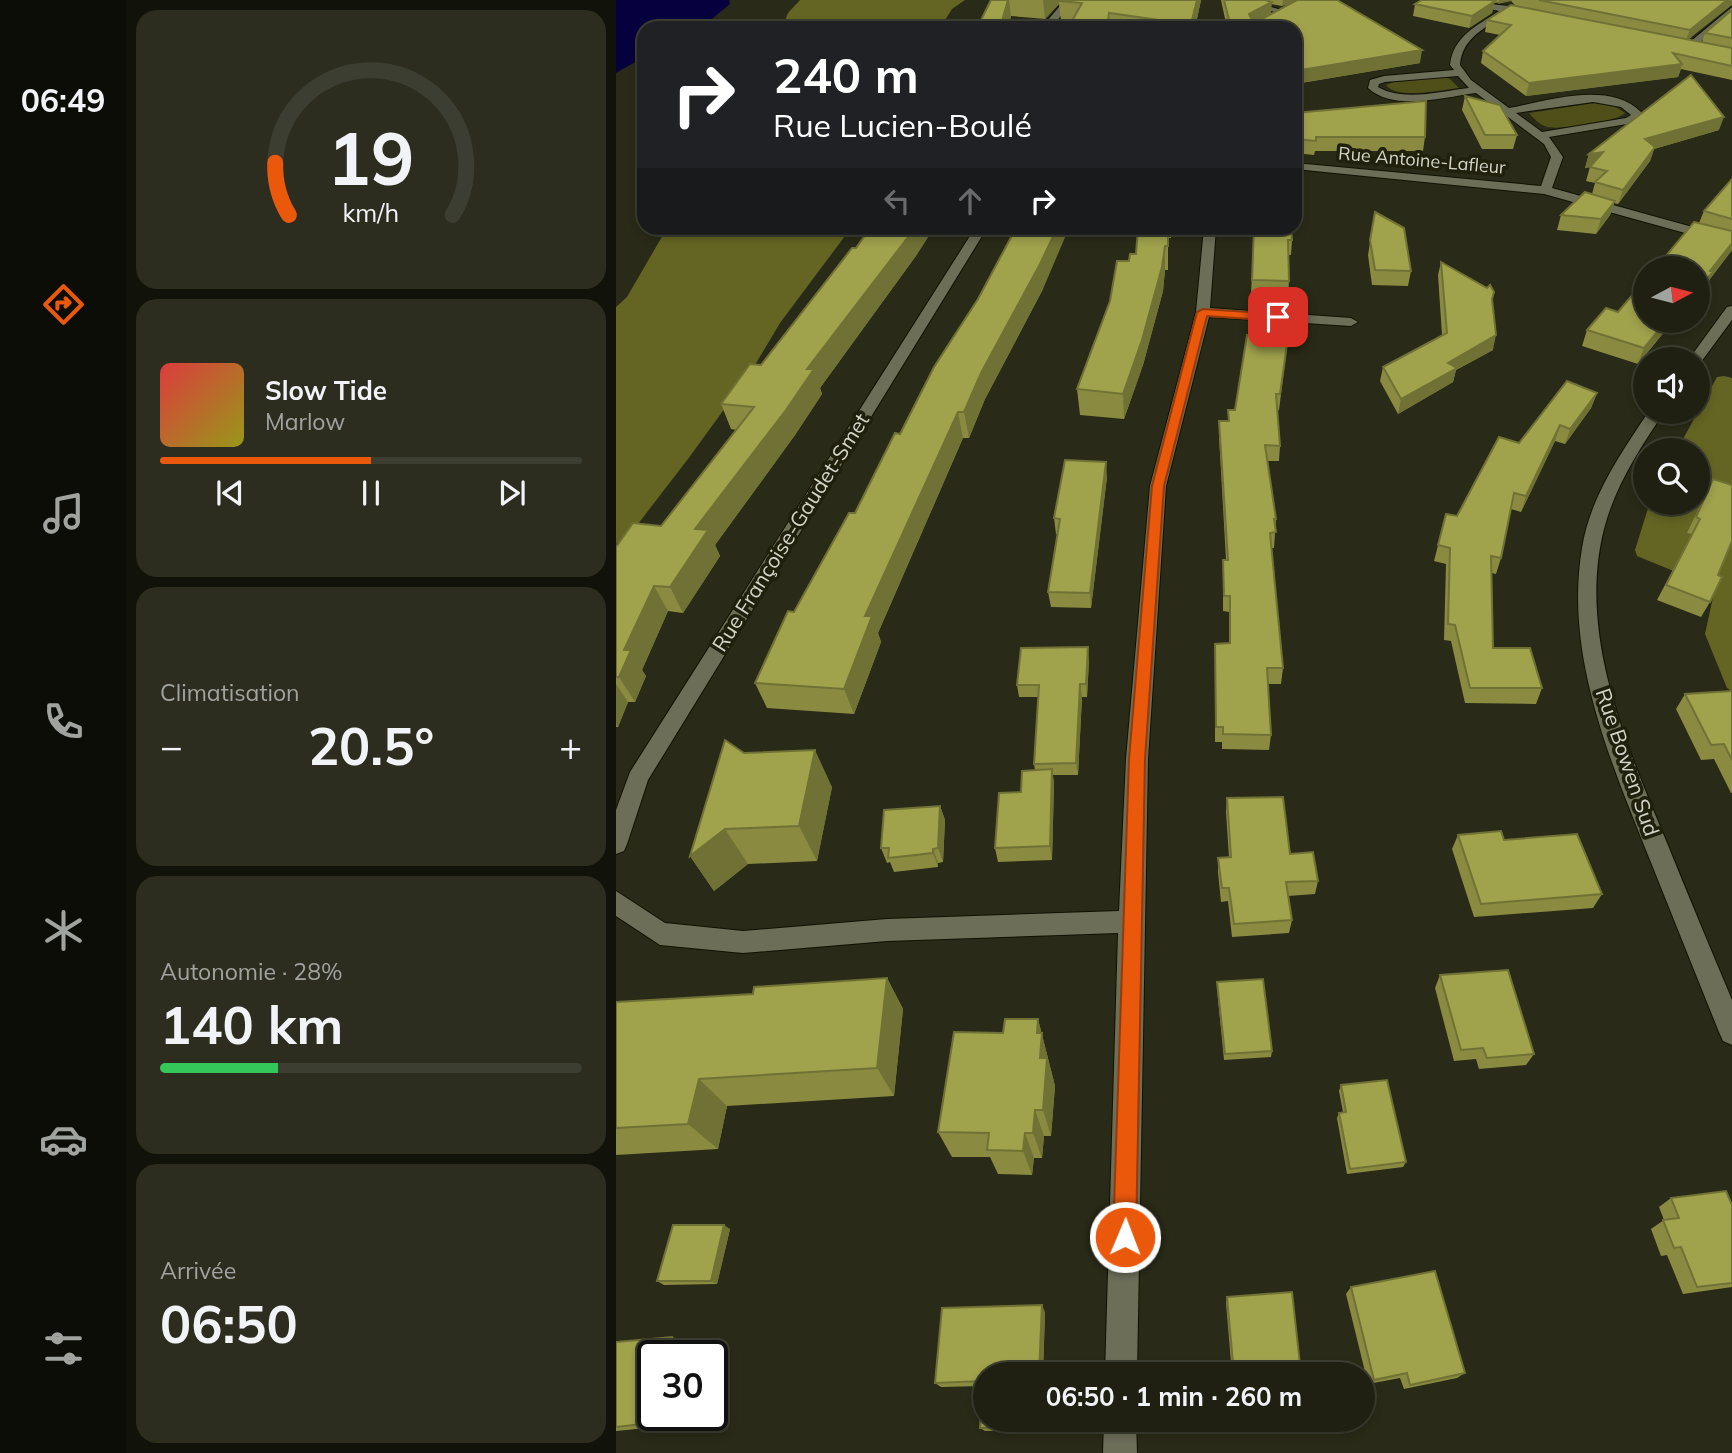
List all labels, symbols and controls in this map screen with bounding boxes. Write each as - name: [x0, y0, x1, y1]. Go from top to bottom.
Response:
- text: 240 m: [773, 44, 919, 105]
- icon: right: [658, 49, 749, 140]
- text: 06:49: [21, 80, 105, 120]
- text: Rue Lucien-Boulé: [773, 105, 1032, 145]
- text: 19: [327, 113, 415, 204]
- street label: Rue Antoine-Lafleur: [1337, 141, 1507, 179]
- icon: left: [878, 182, 916, 220]
- icon: ahead: [951, 182, 989, 220]
- icon: right: [1024, 182, 1062, 220]
- text: km/h: [343, 197, 399, 228]
- north arrow: [1633, 256, 1710, 332]
- map controls: [1633, 256, 1710, 515]
- icon: directions: [39, 280, 88, 329]
- pin: [1248, 287, 1308, 347]
- icon: arrive: [1259, 298, 1297, 336]
- button: sound: [1633, 347, 1710, 424]
- text: Slow Tide: [265, 374, 387, 407]
- text: Marlow: [265, 407, 345, 436]
- street label: Rue Françoise-Gaudet-Smet: [706, 408, 874, 656]
- button: search: [1633, 438, 1710, 515]
- icon: previous: [211, 474, 249, 512]
- icon: pause: [352, 474, 390, 512]
- icon: next: [493, 474, 531, 512]
- icon: music: [39, 489, 88, 538]
- text: Climatisation: [160, 678, 300, 707]
- street label: Rue Bowen Sud: [1591, 685, 1665, 839]
- icon: phone: [39, 697, 88, 746]
- text: 20.5°: [308, 713, 434, 778]
- text: −: [160, 722, 183, 770]
- text: +: [559, 722, 582, 770]
- icon: climate: [39, 906, 88, 955]
- text: Autonomie · 28%: [160, 957, 343, 986]
- text: 140 km: [160, 992, 343, 1057]
- icon: car: [39, 1115, 88, 1164]
- position arrow: [1088, 1200, 1162, 1274]
- text: Arrivée: [160, 1256, 236, 1285]
- text: 06:50: [160, 1291, 298, 1356]
- icon: filters: [39, 1324, 88, 1373]
- speed limit sign: 30: [637, 1340, 728, 1431]
- text: 06:50 · 1 min · 260 m: [1046, 1380, 1302, 1413]

